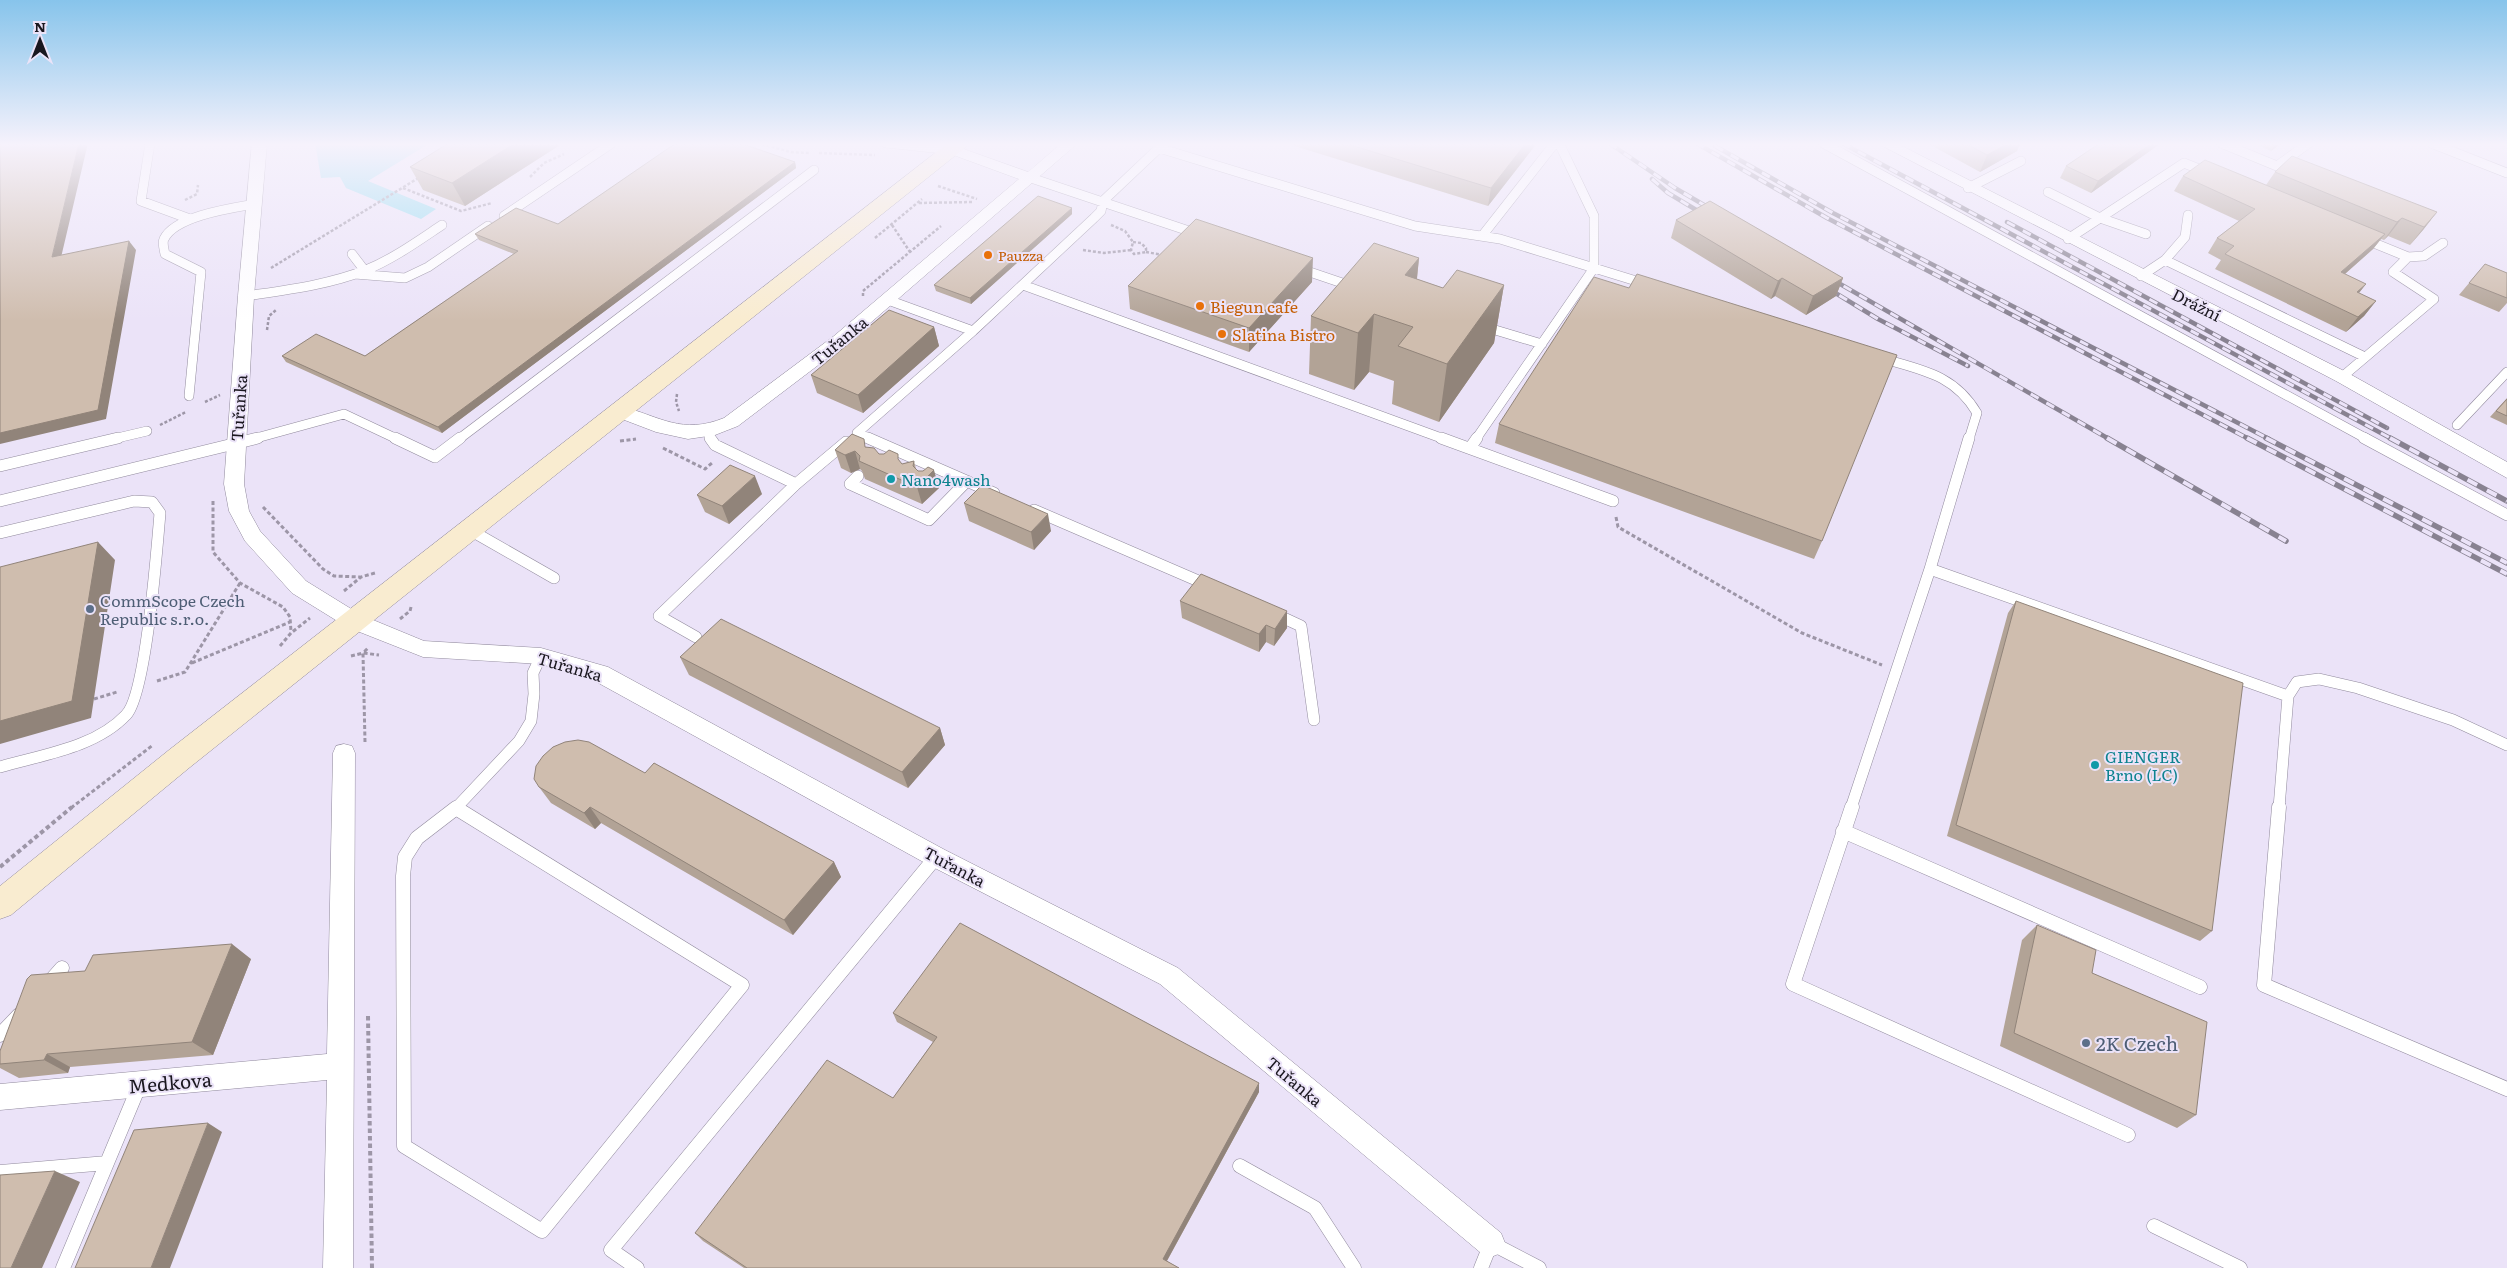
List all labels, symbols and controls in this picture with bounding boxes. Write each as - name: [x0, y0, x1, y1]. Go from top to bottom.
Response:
- north arrow: [15, 15, 65, 65]
- text: N: [34, 16, 46, 36]
- place label: Pauzza: [998, 245, 1044, 265]
- marker: Pauzza: [982, 249, 994, 261]
- street label: Drážní: [2168, 281, 2226, 327]
- place label: Biegun cafe: [1210, 294, 1298, 318]
- marker: Biegun cafe: [1194, 300, 1206, 312]
- street label: Tuřanka: [806, 309, 873, 370]
- place label: Slatina Bistro: [1232, 322, 1335, 346]
- marker: Slatina Bistro: [1216, 328, 1228, 340]
- street label: Tuřanka: [224, 374, 252, 442]
- place label: Nano4wash: [901, 467, 991, 491]
- marker: Nano4wash: [885, 473, 897, 485]
- place label: CommScope Czech Republic s.r.o.: [100, 588, 245, 630]
- marker: CommScope Czech Republic s.r.o.: [84, 603, 96, 615]
- street label: Tuřanka: [535, 645, 606, 687]
- place label: GIENGER Brno (LC): [2105, 744, 2181, 786]
- marker: GIENGER Brno (LC): [2089, 759, 2101, 771]
- street label: Tuřanka: [920, 840, 990, 892]
- place label: 2K Czech: [2096, 1029, 2178, 1057]
- marker: 2K Czech: [2080, 1037, 2092, 1049]
- street label: Tuřanka: [1262, 1050, 1329, 1112]
- street label: Medkova: [127, 1064, 214, 1100]

